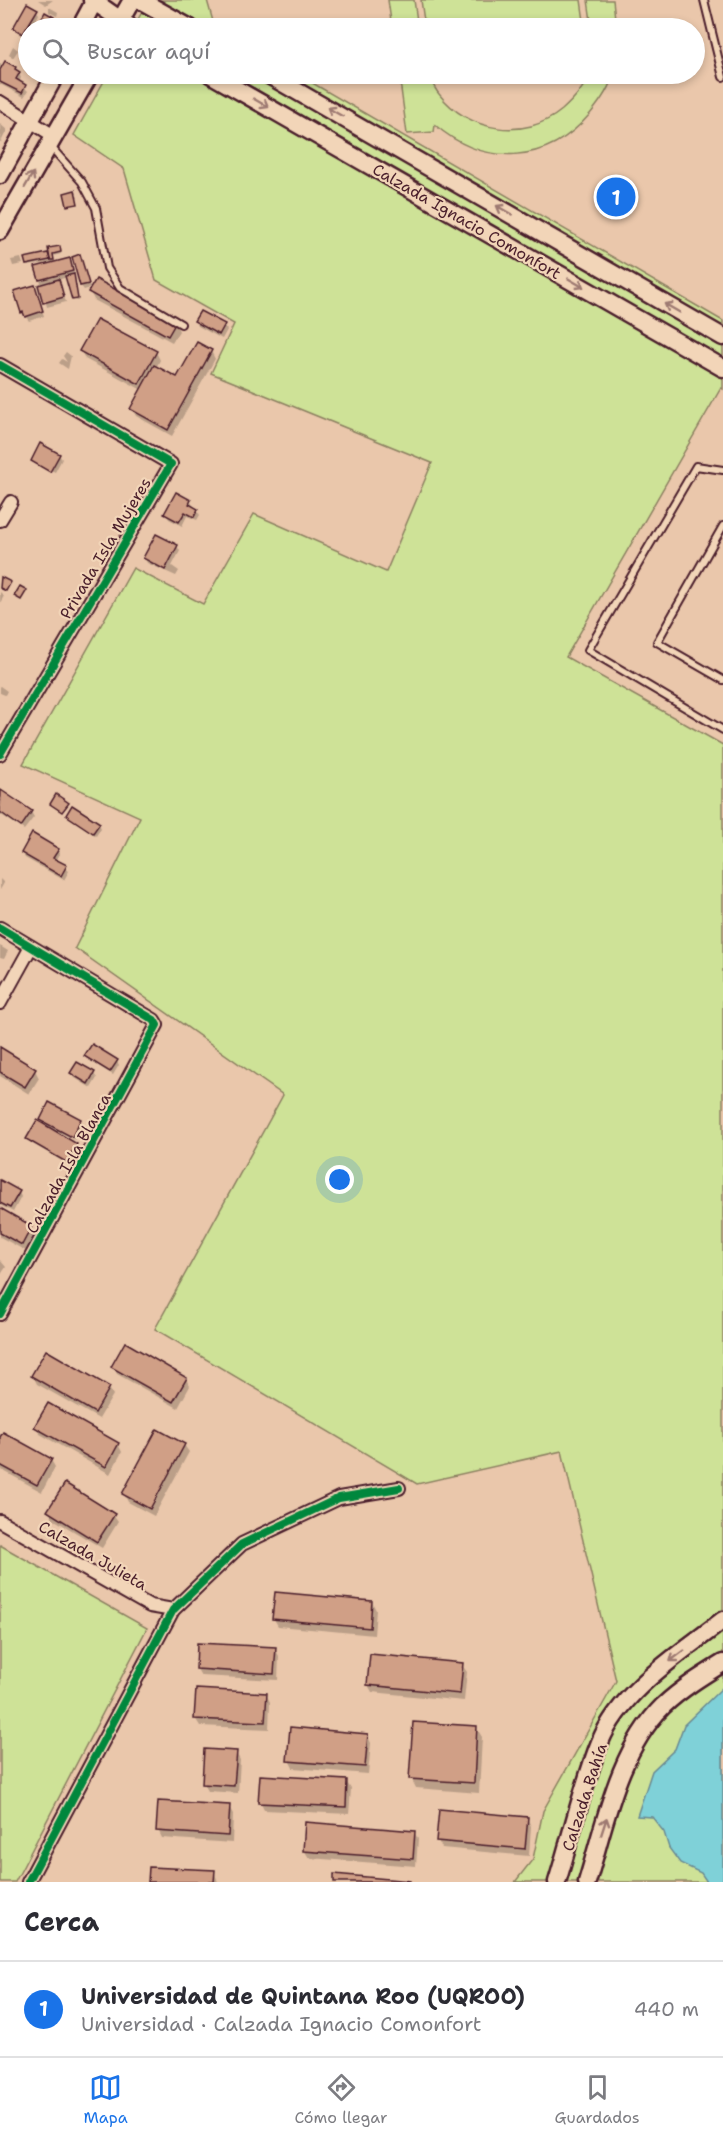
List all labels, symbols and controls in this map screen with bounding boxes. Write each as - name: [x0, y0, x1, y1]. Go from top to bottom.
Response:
- search box: [18, 18, 705, 84]
- icon: search: [39, 35, 72, 68]
- text: Buscar aquí: [87, 37, 210, 66]
- one-way arrow: [252, 97, 269, 109]
- one-way arrow: [327, 106, 344, 118]
- street label: Calzada Ignacio Comonfort: [369, 159, 565, 284]
- one-way arrow: [23, 172, 35, 189]
- pin: 1: [596, 174, 636, 220]
- one-way arrow: [495, 204, 513, 215]
- one-way arrow: [567, 278, 584, 290]
- one-way arrow: [664, 302, 681, 314]
- street label: Privada Isla Mujeres: [55, 474, 156, 623]
- street label: Calzada Isla Blanca: [21, 1089, 116, 1237]
- your location: [325, 1165, 354, 1194]
- street label: Calzada Julieta: [35, 1516, 151, 1595]
- one-way arrow: [669, 1649, 685, 1662]
- street label: Calzada Bahía: [557, 1741, 612, 1854]
- one-way arrow: [600, 1817, 611, 1836]
- text: Cerca: [24, 1904, 99, 1939]
- text: Universidad de Quintana Roo (UQROO): [81, 1982, 525, 2011]
- text: 1: [39, 1996, 48, 2022]
- text: 440 m: [634, 1996, 699, 2022]
- text: Universidad · Calzada Ignacio Comonfort: [81, 2011, 482, 2037]
- tab: Mapa: [83, 2071, 128, 2128]
- tab: Cómo llegar: [294, 2071, 388, 2128]
- tab: Guardados: [554, 2071, 640, 2128]

